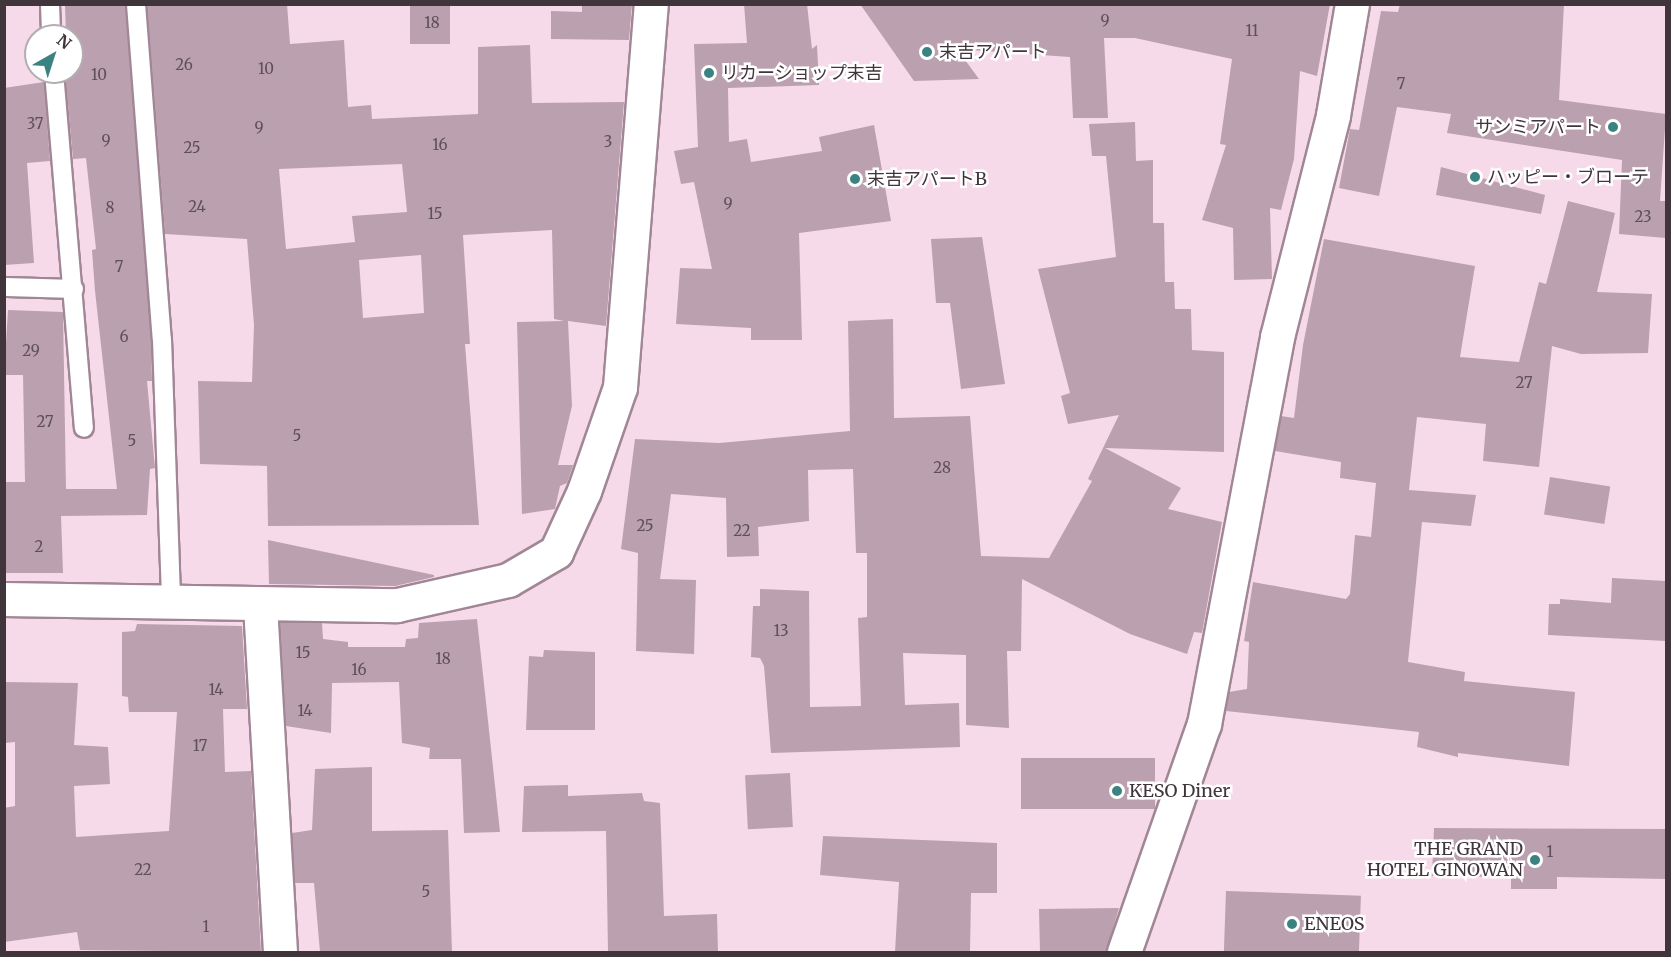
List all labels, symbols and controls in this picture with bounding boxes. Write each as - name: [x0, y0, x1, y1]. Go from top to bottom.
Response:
- house number: 9: [1100, 12, 1110, 30]
- house number: 18: [424, 14, 440, 32]
- house number: 11: [1245, 22, 1259, 40]
- north arrow: [24, 24, 84, 84]
- text: N: [53, 30, 75, 53]
- place label: 末吉アパート: [939, 41, 1047, 63]
- marker: 末吉アパート: [920, 45, 934, 59]
- house number: 26: [175, 56, 193, 74]
- house number: 10: [258, 60, 274, 78]
- place label: リカーショップ末吉: [721, 62, 883, 84]
- house number: 10: [91, 66, 107, 84]
- marker: リカーショップ末吉: [702, 66, 716, 80]
- house number: 7: [1397, 75, 1405, 93]
- house number: 37: [27, 115, 43, 133]
- place label: サンミアパート: [1475, 116, 1601, 138]
- house number: 9: [254, 119, 264, 137]
- marker: サンミアパート: [1606, 120, 1620, 134]
- house number: 9: [101, 132, 111, 150]
- house number: 3: [604, 133, 612, 151]
- house number: 16: [432, 136, 448, 154]
- house number: 25: [183, 139, 201, 157]
- place label: ハッピー・ブローテ: [1487, 166, 1649, 188]
- place label: 末吉アパートB: [867, 168, 987, 190]
- marker: ハッピー・ブローテ: [1468, 170, 1482, 184]
- marker: 末吉アパートB: [848, 172, 862, 186]
- house number: 9: [723, 195, 733, 213]
- house number: 24: [188, 198, 206, 216]
- house number: 8: [106, 199, 114, 217]
- house number: 15: [427, 205, 443, 223]
- house number: 23: [1635, 208, 1651, 226]
- house number: 7: [115, 258, 123, 276]
- house number: 6: [119, 328, 129, 346]
- house number: 29: [22, 342, 40, 360]
- house number: 27: [1516, 374, 1532, 392]
- house number: 27: [37, 413, 53, 431]
- house number: 5: [293, 427, 301, 445]
- house number: 5: [128, 432, 136, 450]
- house number: 28: [933, 459, 951, 477]
- house number: 25: [636, 517, 654, 535]
- house number: 22: [733, 522, 751, 540]
- house number: 2: [35, 538, 43, 556]
- house number: 13: [774, 622, 788, 640]
- house number: 15: [295, 644, 311, 662]
- house number: 18: [435, 650, 451, 668]
- house number: 16: [351, 661, 367, 679]
- house number: 14: [208, 681, 224, 699]
- house number: 14: [297, 702, 313, 720]
- house number: 17: [193, 737, 207, 755]
- place label: KESO Diner: [1129, 780, 1230, 802]
- marker: KESO Diner: [1110, 784, 1124, 798]
- place label: THE GRAND HOTEL GINOWAN: [1367, 839, 1523, 882]
- house number: 1: [1547, 843, 1553, 861]
- marker: THE GRAND HOTEL GINOWAN: [1528, 853, 1542, 867]
- house number: 22: [134, 861, 152, 879]
- house number: 5: [422, 883, 430, 901]
- place label: ENEOS: [1304, 913, 1364, 935]
- marker: ENEOS: [1285, 917, 1299, 931]
- house number: 1: [203, 918, 209, 936]

